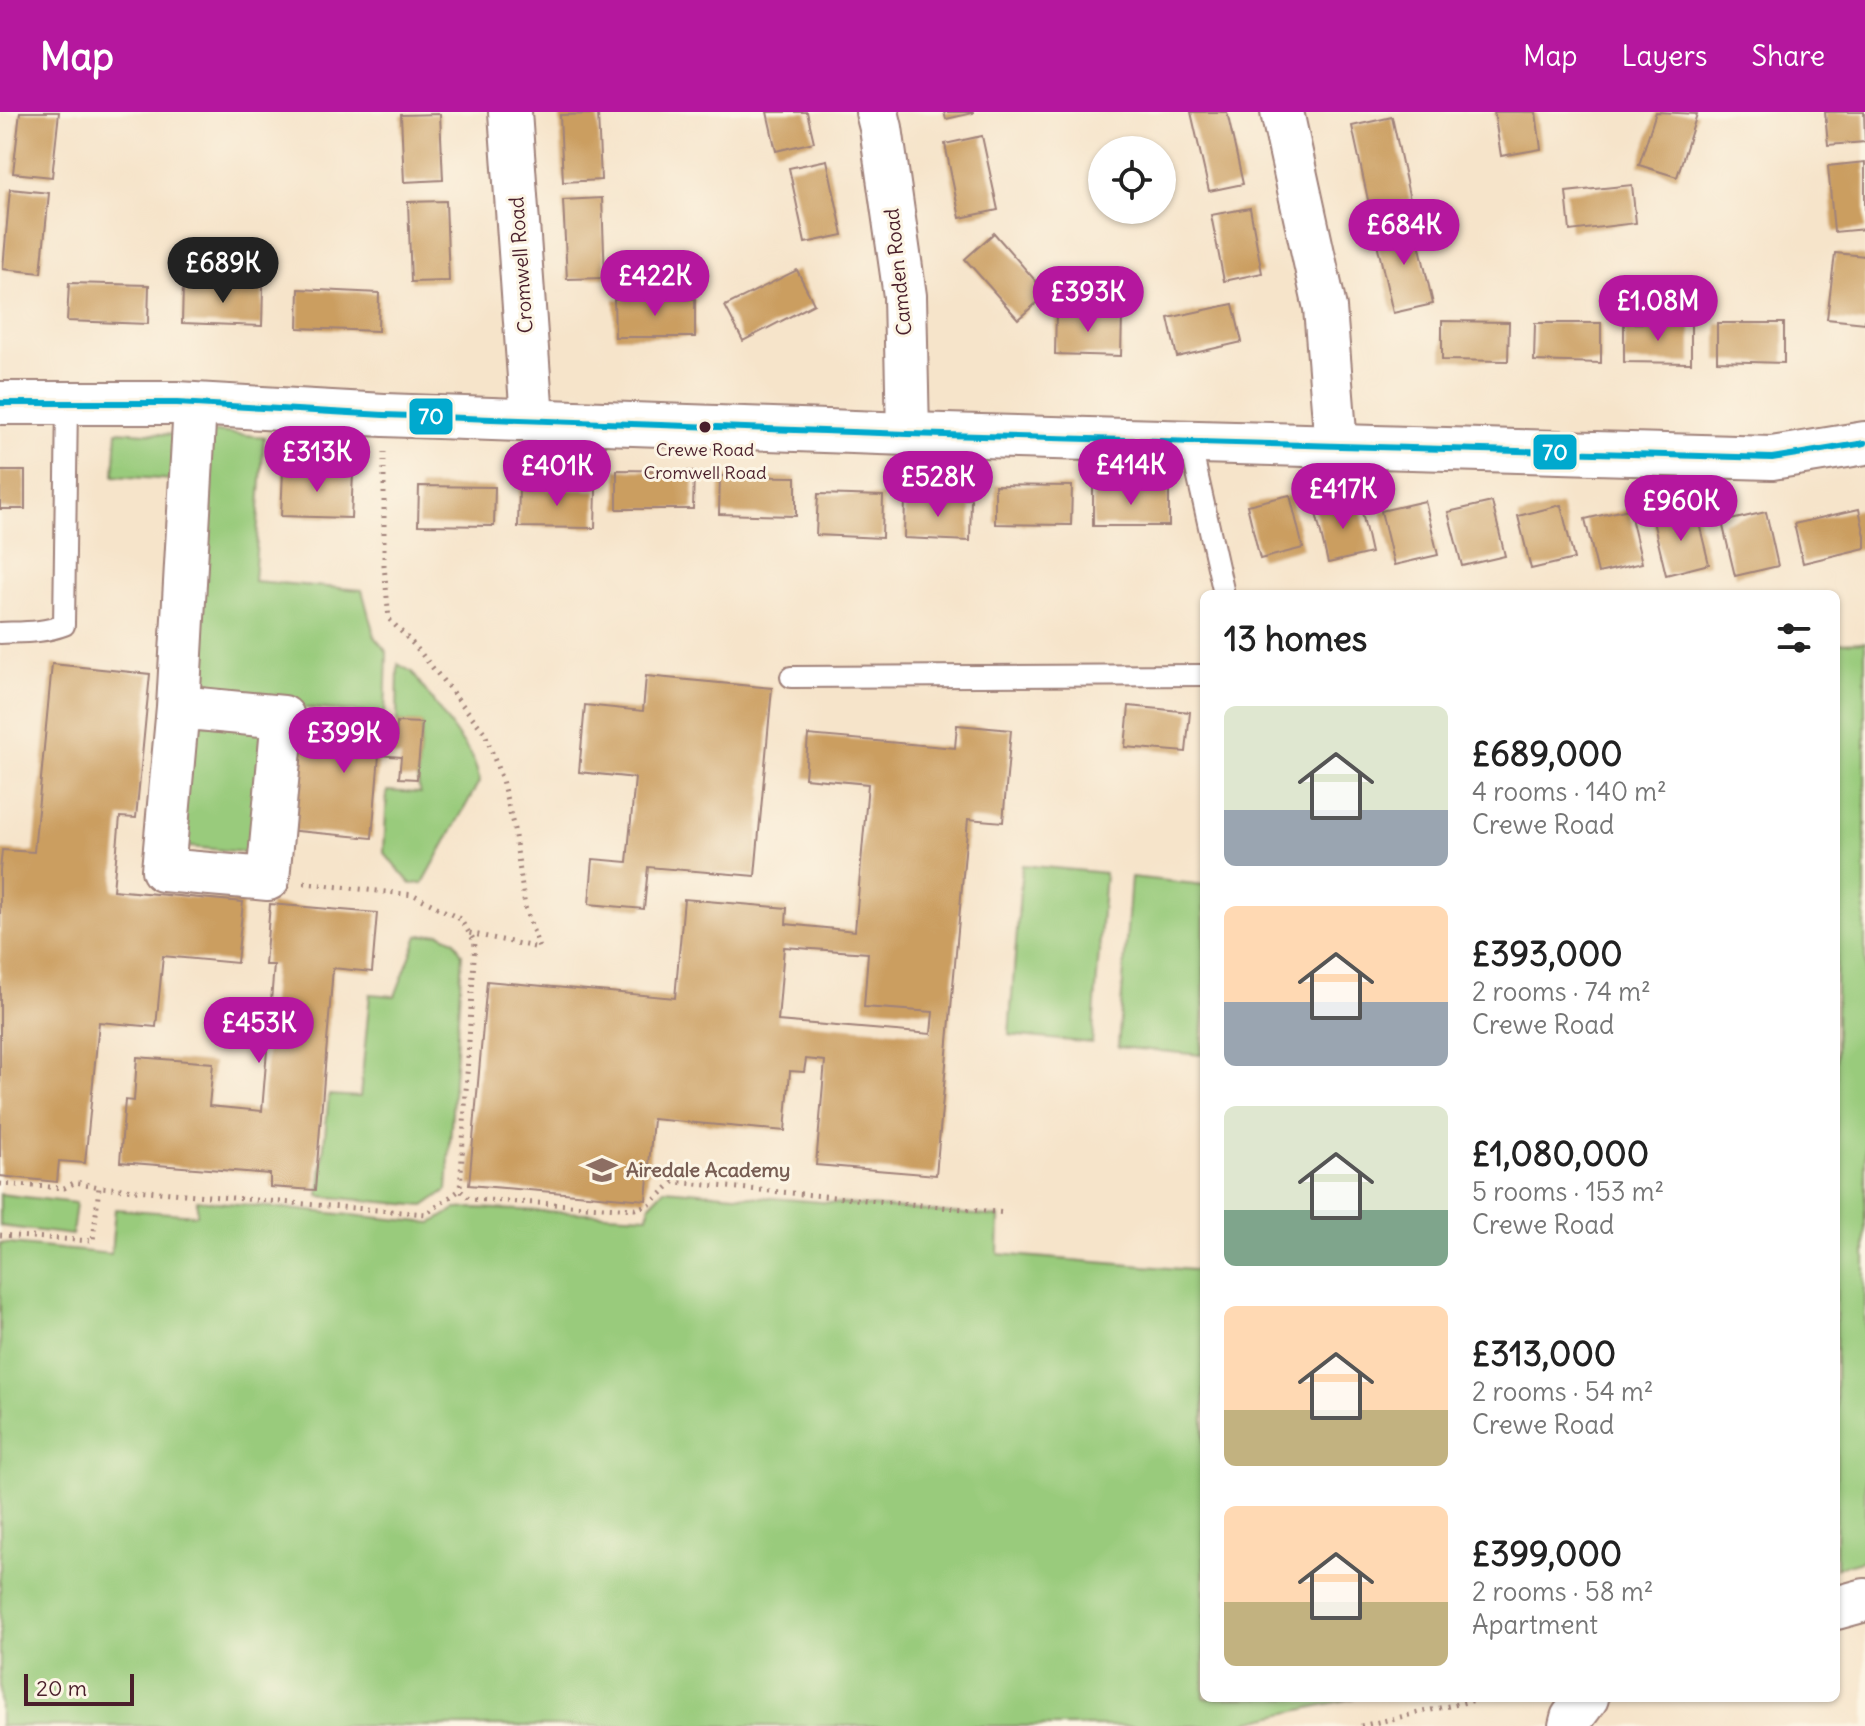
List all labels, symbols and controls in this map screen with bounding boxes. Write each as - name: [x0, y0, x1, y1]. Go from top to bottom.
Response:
- text: Map: [40, 33, 114, 80]
- text: Map: [1523, 38, 1578, 74]
- text: Layers: [1622, 38, 1708, 74]
- text: Share: [1752, 38, 1825, 74]
- map controls: [1088, 136, 1176, 224]
- button: locate: [1088, 136, 1176, 224]
- street label: Cromwell Road: [503, 196, 538, 334]
- pin: £684K: [1348, 199, 1460, 267]
- street label: Camden Road: [878, 207, 917, 337]
- text: £684K: [1366, 208, 1442, 241]
- pin: £689K: [167, 237, 279, 305]
- text: £689K: [186, 246, 260, 279]
- pin: £422K: [599, 250, 711, 318]
- text: £422K: [618, 259, 692, 292]
- pin: £393K: [1032, 266, 1144, 334]
- text: £393K: [1051, 275, 1125, 308]
- pin: £1.08M: [1593, 275, 1723, 343]
- text: £1.08M: [1617, 284, 1699, 317]
- line badge: 70: [408, 397, 454, 436]
- text: 70: [418, 402, 444, 430]
- marker: Crewe Road Cromwell Road: [697, 419, 713, 435]
- pin: £313K: [261, 426, 373, 494]
- line badge: 70: [1532, 433, 1578, 471]
- text: £313K: [282, 435, 352, 468]
- place label: Crewe Road Cromwell Road: [643, 438, 767, 484]
- text: 70: [1542, 438, 1568, 466]
- pin: £414K: [1075, 439, 1187, 507]
- pin: £401K: [501, 440, 613, 508]
- text: £414K: [1096, 448, 1166, 481]
- text: £401K: [521, 449, 593, 482]
- pin: £528K: [882, 451, 994, 519]
- text: £528K: [901, 460, 975, 493]
- pin: £417K: [1287, 463, 1399, 531]
- text: £417K: [1309, 472, 1377, 505]
- pin: £960K: [1625, 475, 1737, 543]
- text: £960K: [1642, 484, 1720, 517]
- icon: filters: [1772, 616, 1816, 660]
- text: 13 homes: [1224, 617, 1367, 660]
- pin: £399K: [288, 707, 400, 775]
- text: £399K: [307, 716, 381, 749]
- text: £689,000: [1472, 732, 1623, 775]
- icon: home: [1288, 738, 1384, 834]
- text: 4 rooms · 140 m²: [1472, 775, 1667, 808]
- text: Crewe Road: [1472, 808, 1614, 841]
- text: £393,000: [1472, 932, 1623, 975]
- icon: home: [1288, 938, 1384, 1034]
- text: 2 rooms · 74 m²: [1472, 975, 1651, 1008]
- pin: £453K: [203, 997, 315, 1065]
- text: £453K: [222, 1006, 296, 1039]
- text: Crewe Road: [1472, 1008, 1614, 1041]
- text: £1,080,000: [1472, 1132, 1649, 1175]
- icon: home: [1288, 1138, 1384, 1234]
- school or university icon: Airedale Academy: [585, 1153, 619, 1187]
- place label: Airedale Academy: [626, 1157, 790, 1182]
- text: 5 rooms · 153 m²: [1472, 1175, 1664, 1208]
- text: Crewe Road: [1472, 1208, 1614, 1241]
- text: £313,000: [1472, 1332, 1616, 1375]
- icon: home: [1288, 1338, 1384, 1434]
- text: 2 rooms · 54 m²: [1472, 1375, 1654, 1408]
- text: Crewe Road: [1472, 1408, 1614, 1441]
- text: £399,000: [1472, 1532, 1622, 1575]
- icon: home: [1288, 1538, 1384, 1634]
- text: 2 rooms · 58 m²: [1472, 1575, 1653, 1608]
- text: Apartment: [1472, 1608, 1598, 1641]
- scale bar: [24, 1670, 134, 1706]
- text: 20 m: [36, 1674, 87, 1702]

